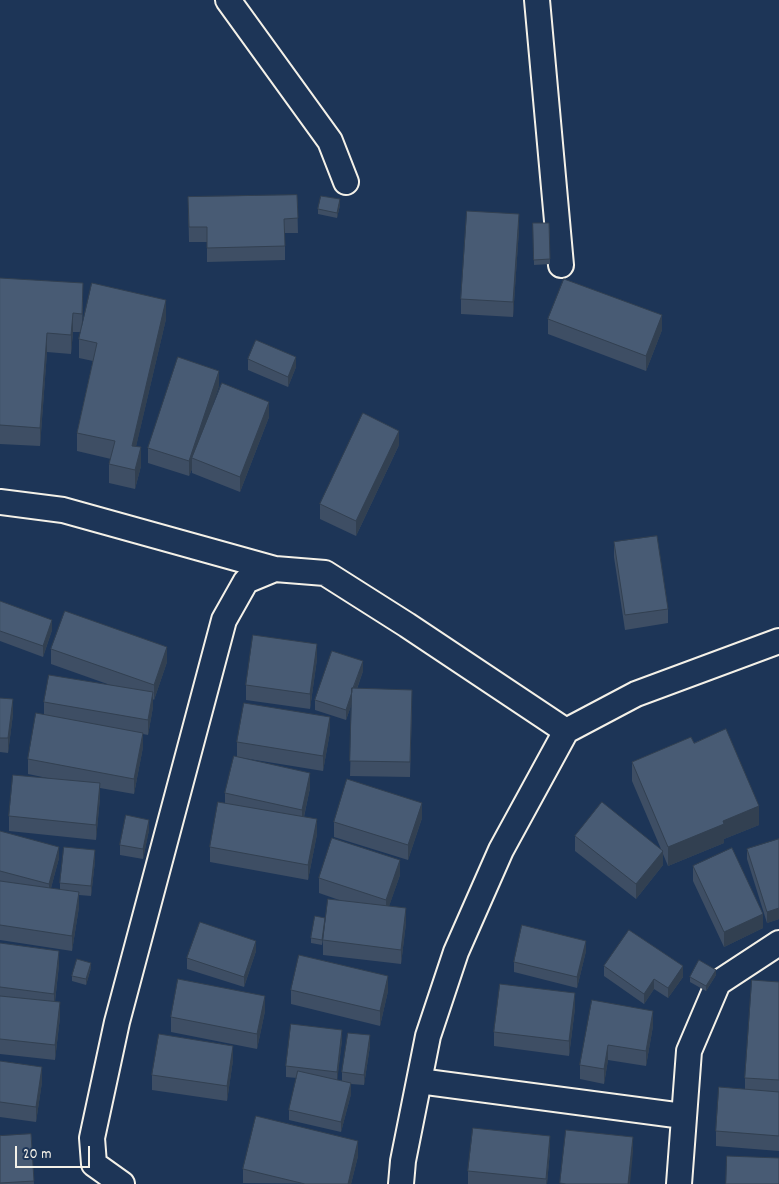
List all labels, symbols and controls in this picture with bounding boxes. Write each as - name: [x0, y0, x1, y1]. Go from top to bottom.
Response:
- scale bar: [18, 1136, 92, 1168]
- text: 20 m: [23, 1144, 51, 1166]

